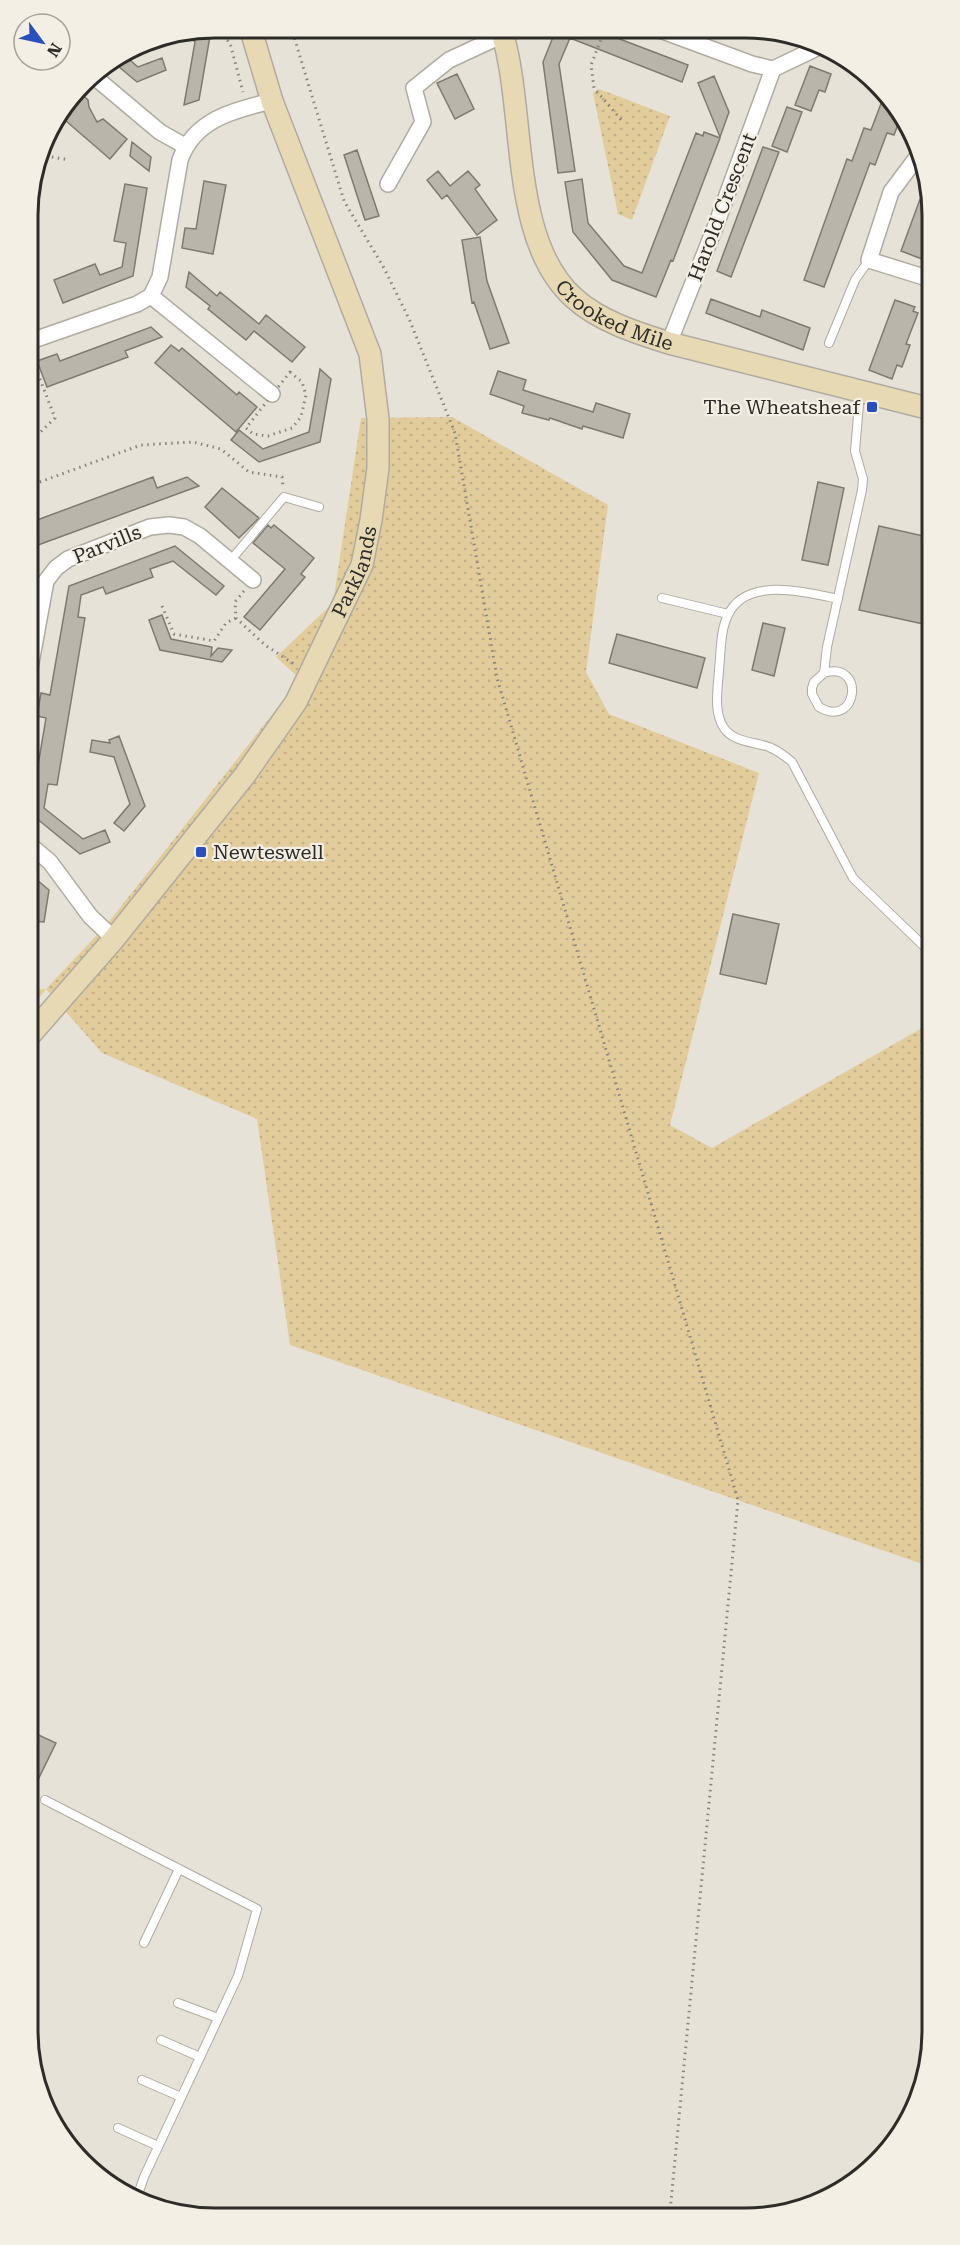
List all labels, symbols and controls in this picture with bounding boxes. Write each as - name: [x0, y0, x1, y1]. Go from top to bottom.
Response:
- north arrow: [12, 12, 72, 72]
- text: N: [43, 40, 65, 60]
- street label: Harold Crescent: [683, 129, 762, 285]
- street label: Crooked Mile: [550, 275, 676, 356]
- place label: The Wheatsheaf: [703, 395, 861, 419]
- marker: The Wheatsheaf: [865, 400, 879, 414]
- street label: Parvills: [69, 519, 145, 569]
- street label: Parklands: [327, 524, 381, 621]
- place label: Newteswell: [213, 840, 324, 864]
- marker: Newteswell: [194, 845, 208, 859]

